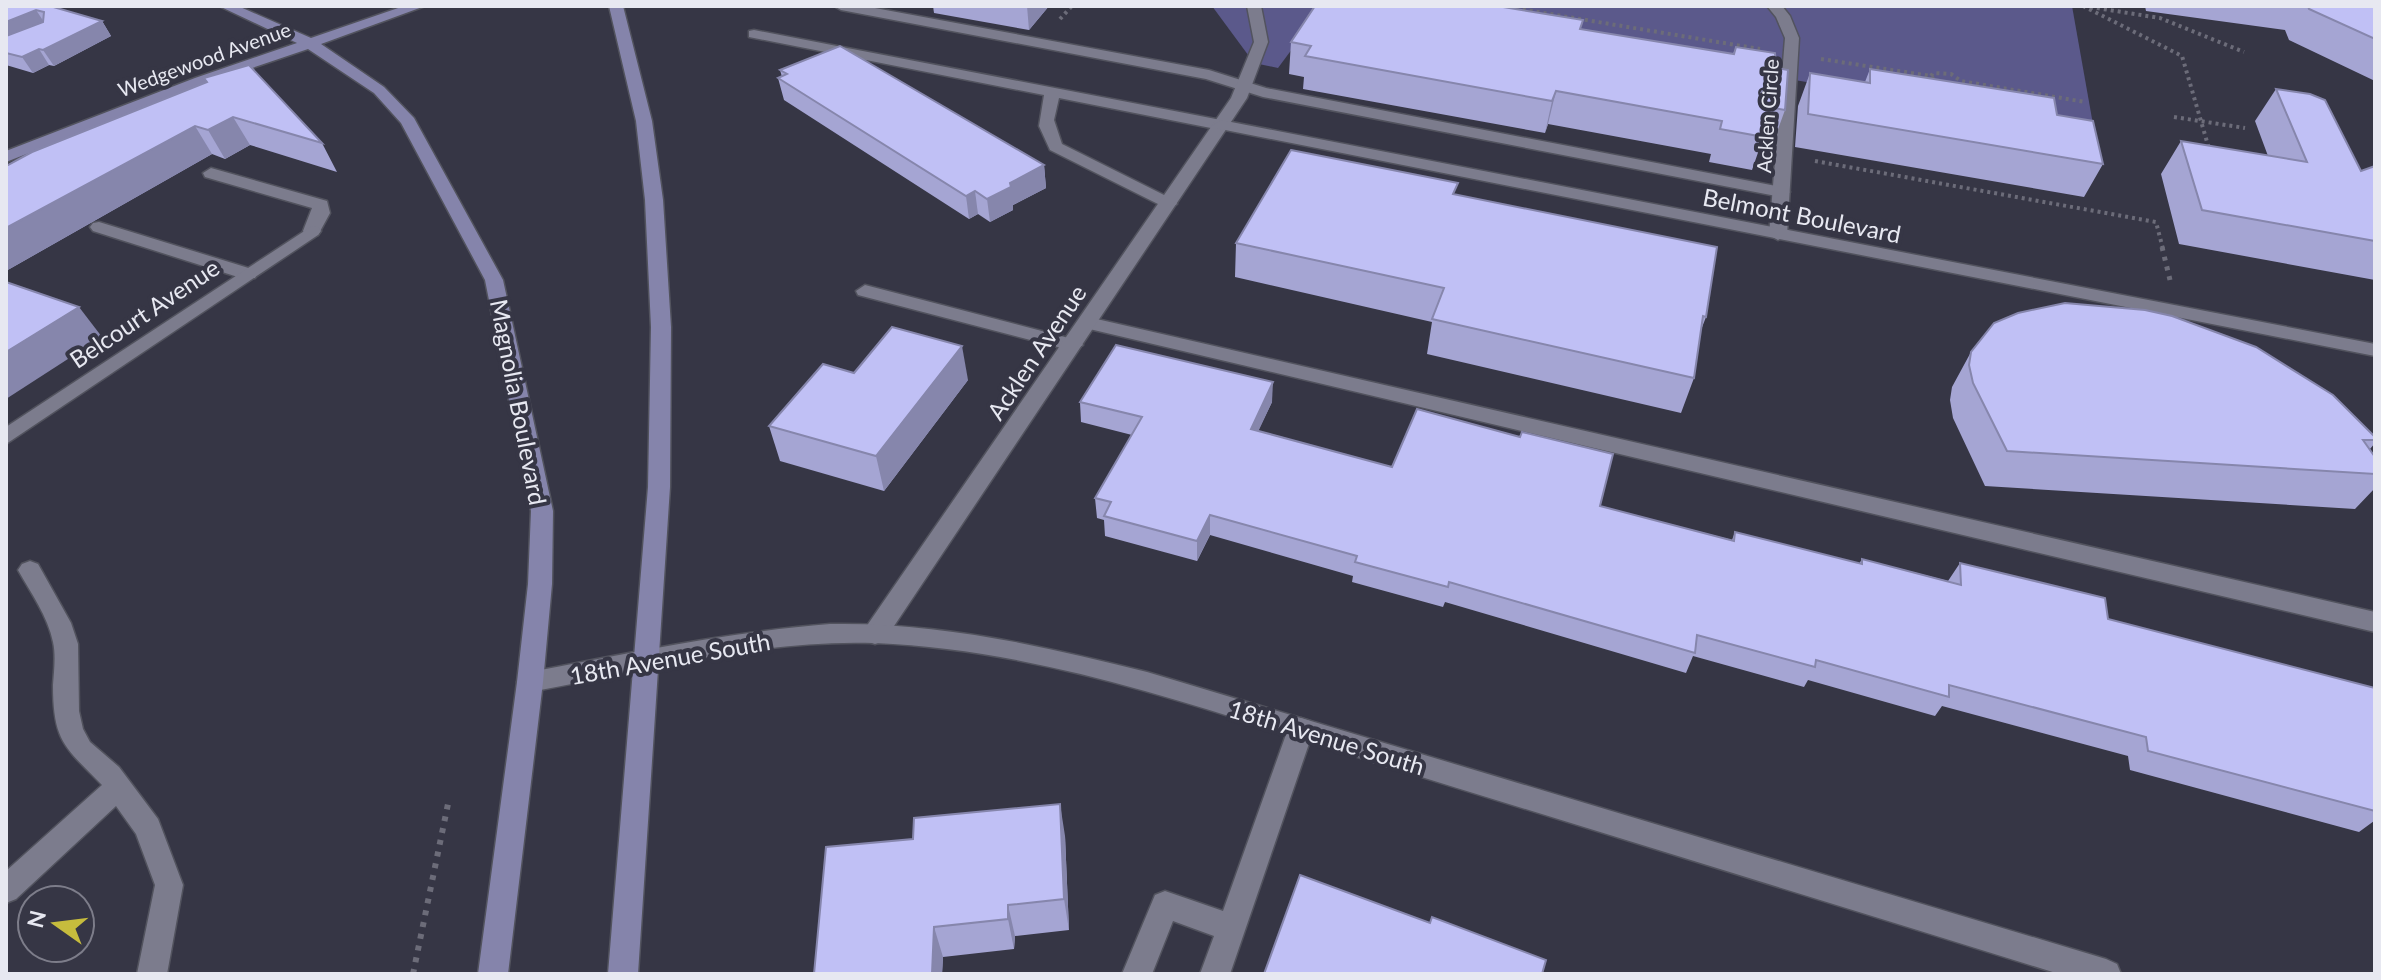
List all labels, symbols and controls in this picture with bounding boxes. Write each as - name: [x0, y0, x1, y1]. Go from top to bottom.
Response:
- street label: Wedgewood Avenue: [114, 17, 294, 101]
- street label: Acklen Circle: [1751, 58, 1783, 174]
- street label: Belmont Boulevard: [1701, 182, 1903, 248]
- street label: Belcourt Avenue: [64, 252, 224, 374]
- street label: Acklen Avenue: [980, 279, 1092, 425]
- street label: Magnolia Boulevard: [485, 297, 553, 507]
- street label: 18th Avenue South: [568, 626, 772, 690]
- street label: 18th Avenue South: [1226, 693, 1428, 781]
- north arrow: [16, 884, 96, 964]
- text: N: [21, 908, 51, 931]

